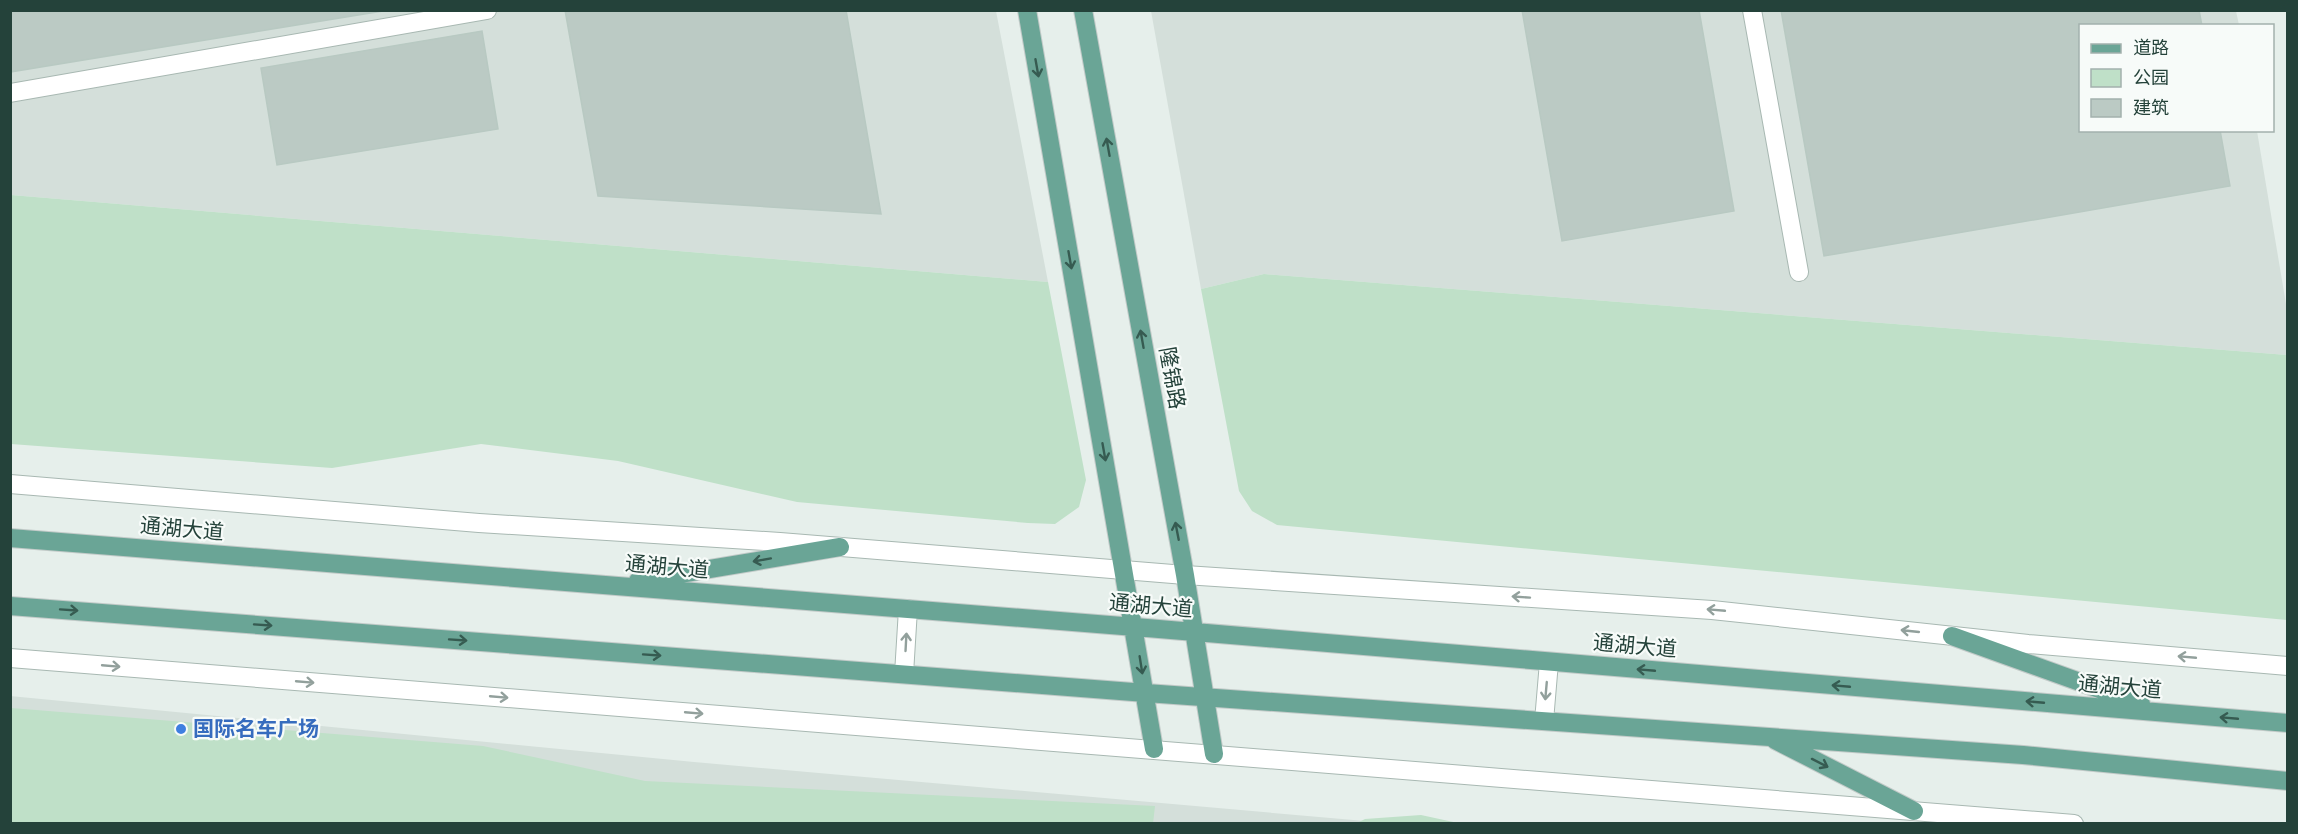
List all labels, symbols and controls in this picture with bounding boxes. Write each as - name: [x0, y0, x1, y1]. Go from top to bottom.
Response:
- legend: [2079, 24, 2274, 132]
- text: 道路: [2133, 37, 2169, 58]
- one-way arrow: [1032, 58, 1043, 77]
- text: 公园: [2133, 67, 2169, 88]
- text: 建筑: [2133, 97, 2169, 118]
- one-way arrow: [1102, 138, 1113, 157]
- one-way arrow: [1065, 250, 1076, 270]
- one-way arrow: [1136, 330, 1147, 349]
- street label: 隆锦路: [1155, 345, 1190, 411]
- one-way arrow: [1099, 442, 1110, 462]
- street label: 通湖大道: [139, 512, 225, 545]
- one-way arrow: [1171, 521, 1182, 541]
- street label: 通湖大道: [624, 550, 710, 583]
- one-way arrow: [753, 555, 772, 566]
- street label: 通湖大道: [1108, 589, 1194, 622]
- one-way arrow: [1512, 592, 1532, 603]
- one-way arrow: [1706, 604, 1726, 615]
- one-way arrow: [58, 605, 78, 616]
- one-way arrow: [253, 620, 273, 631]
- one-way arrow: [1900, 625, 1920, 636]
- street label: 通湖大道: [1592, 629, 1678, 662]
- one-way arrow: [901, 632, 912, 652]
- one-way arrow: [447, 635, 467, 646]
- one-way arrow: [642, 650, 662, 661]
- one-way arrow: [2178, 651, 2198, 662]
- one-way arrow: [1136, 655, 1147, 674]
- one-way arrow: [100, 661, 120, 672]
- one-way arrow: [1637, 664, 1657, 675]
- street label: 通湖大道: [2077, 670, 2163, 703]
- one-way arrow: [295, 676, 315, 687]
- one-way arrow: [1831, 680, 1851, 691]
- one-way arrow: [1540, 681, 1551, 701]
- one-way arrow: [489, 692, 509, 703]
- one-way arrow: [2025, 696, 2045, 707]
- one-way arrow: [683, 707, 703, 718]
- one-way arrow: [2220, 712, 2240, 723]
- place label: 国际名车广场: [193, 716, 319, 741]
- marker: 国际名车广场: [174, 722, 188, 736]
- one-way arrow: [1811, 758, 1829, 770]

